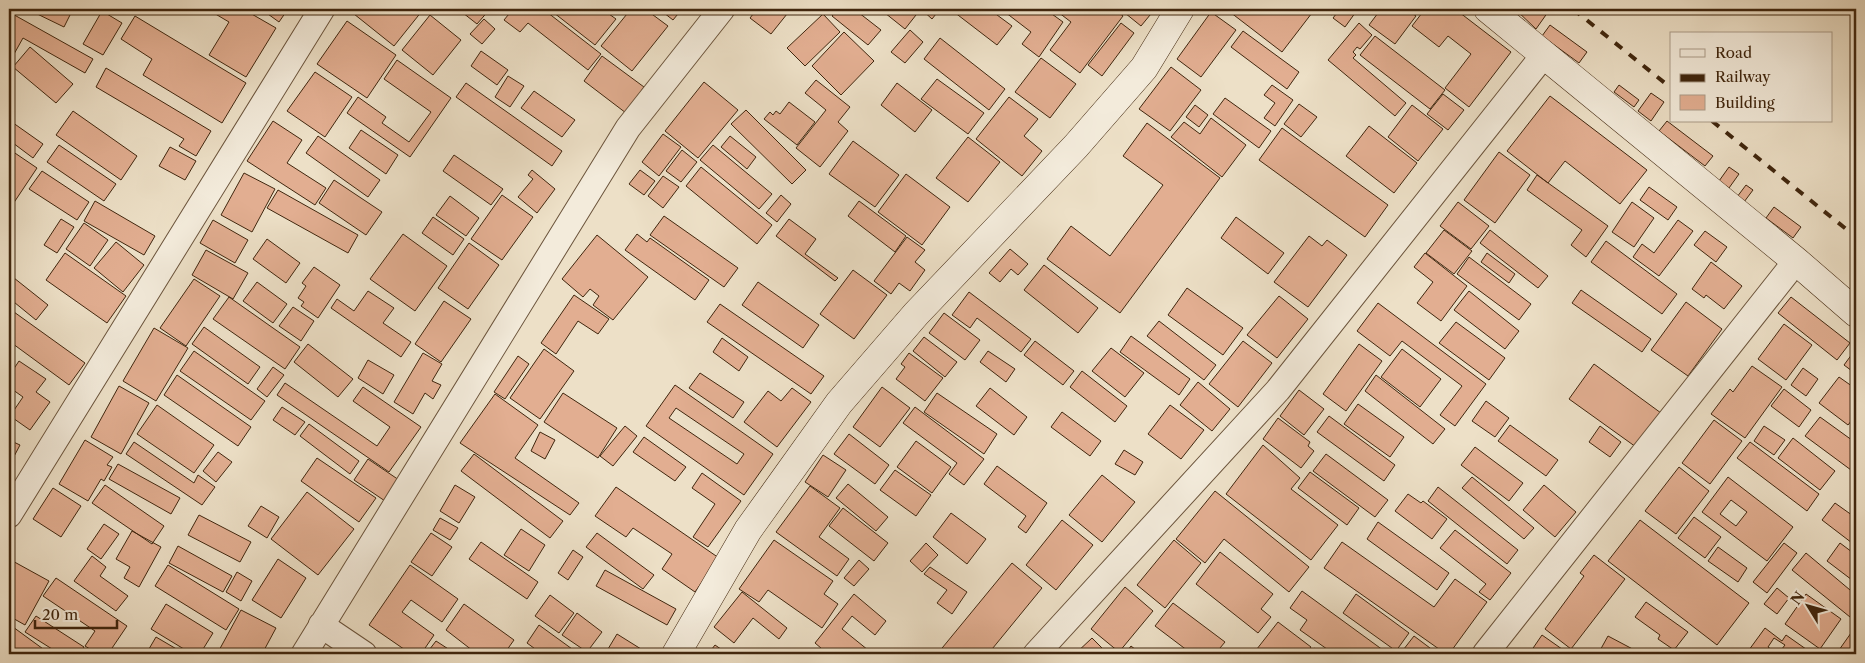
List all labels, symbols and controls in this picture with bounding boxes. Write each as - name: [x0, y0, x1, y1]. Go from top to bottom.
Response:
- legend: [1670, 32, 1832, 122]
- text: Road: [1715, 43, 1752, 62]
- text: Railway: [1715, 67, 1771, 86]
- text: Building: [1715, 93, 1775, 112]
- north arrow: [1782, 580, 1832, 630]
- text: N: [1787, 588, 1808, 608]
- scale bar: [35, 598, 118, 630]
- text: 20 m: [42, 605, 78, 624]

